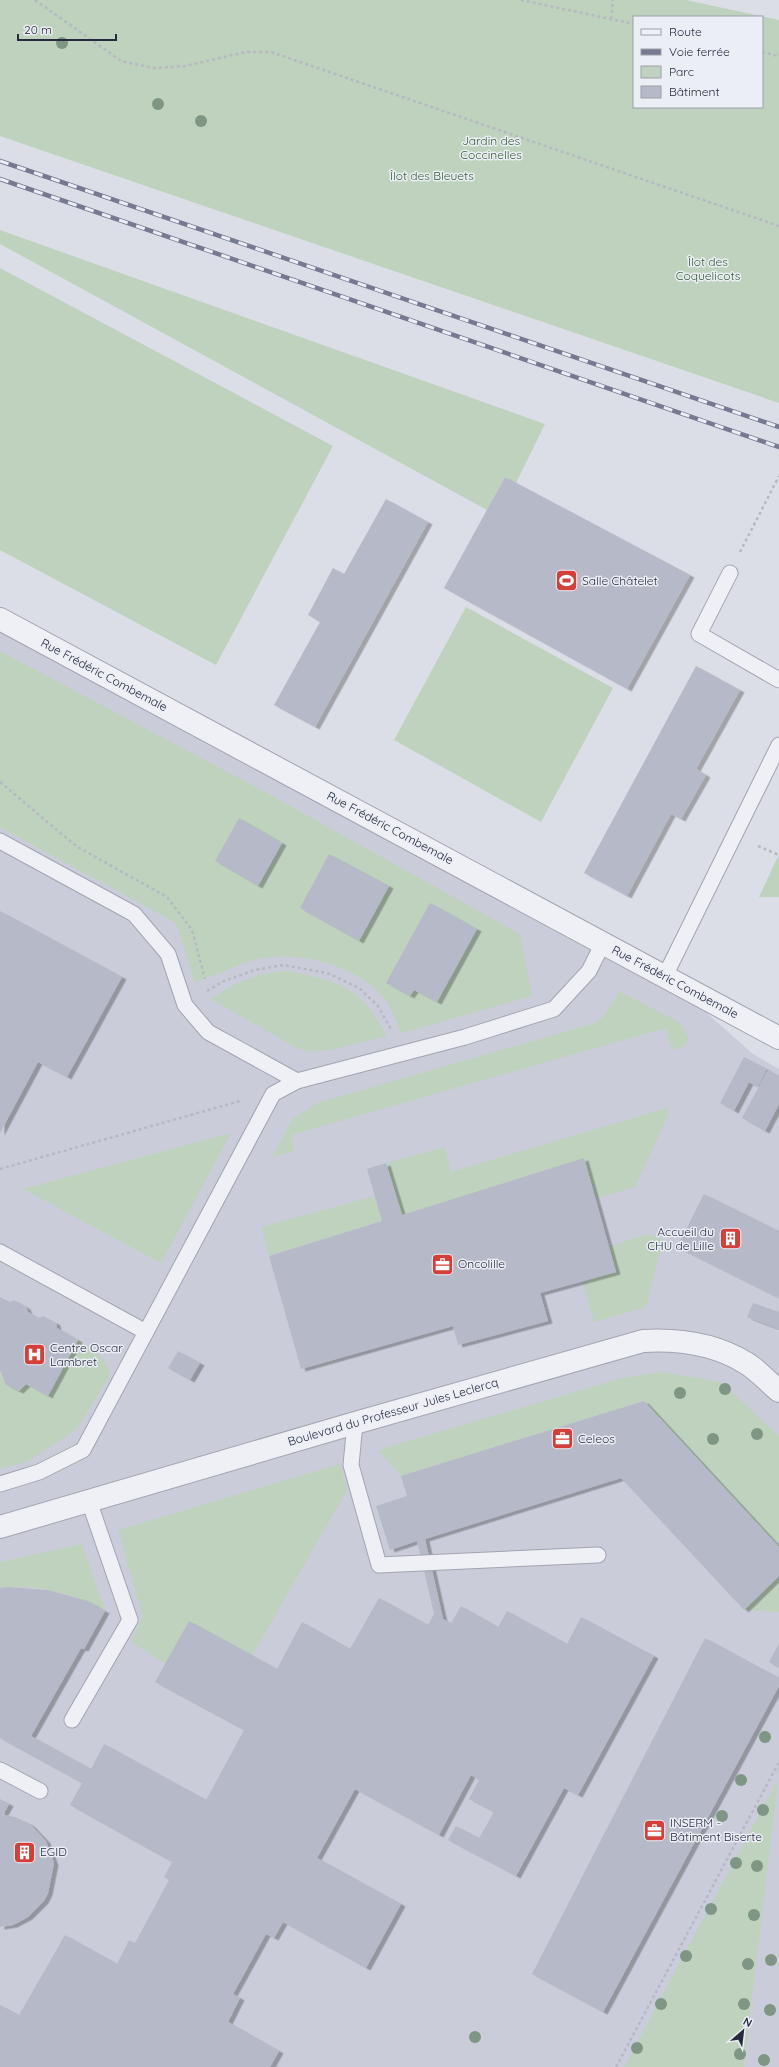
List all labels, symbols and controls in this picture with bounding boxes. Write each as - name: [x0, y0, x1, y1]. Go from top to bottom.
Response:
- scale bar: [18, 16, 116, 42]
- legend: [633, 16, 763, 108]
- text: 20 m: [24, 22, 52, 37]
- text: Route: [669, 24, 702, 39]
- text: Voie ferrée: [669, 44, 730, 59]
- text: Parc: [669, 64, 694, 79]
- text: Bâtiment: [669, 84, 719, 99]
- park label: Jardin des Coccinelles: [460, 133, 522, 162]
- park label: Îlot des Bleuets: [390, 168, 474, 183]
- park label: Îlot des Coquelicots: [676, 254, 741, 283]
- sports icon: Salle Châtelet: [554, 568, 580, 594]
- place label: Salle Châtelet: [582, 573, 658, 588]
- street label: Rue Frédéric Combemale: [38, 635, 170, 714]
- street label: Rue Frédéric Combemale: [324, 788, 456, 867]
- street label: Rue Frédéric Combemale: [609, 942, 741, 1021]
- place label: Accueil du CHU de Lille: [647, 1224, 714, 1253]
- building icon: Accueil du CHU de Lille: [717, 1226, 743, 1252]
- office icon: Oncolille: [429, 1251, 455, 1277]
- place label: Oncolille: [458, 1256, 505, 1271]
- place label: Centre Oscar Lambret: [50, 1340, 123, 1369]
- hospital icon: Centre Oscar Lambret: [22, 1342, 48, 1368]
- street label: Boulevard du Professeur Jules Leclercq: [286, 1374, 500, 1449]
- office icon: Celeos: [550, 1426, 576, 1452]
- place label: Celeos: [578, 1431, 615, 1446]
- place label: INSERM - Bâtiment Biserte: [670, 1815, 762, 1844]
- office icon: INSERM - Bâtiment Biserte: [641, 1817, 667, 1843]
- building icon: EGID: [12, 1839, 38, 1865]
- place label: EGID: [40, 1844, 67, 1859]
- north arrow: [723, 2011, 763, 2051]
- text: N: [741, 2014, 755, 2030]

